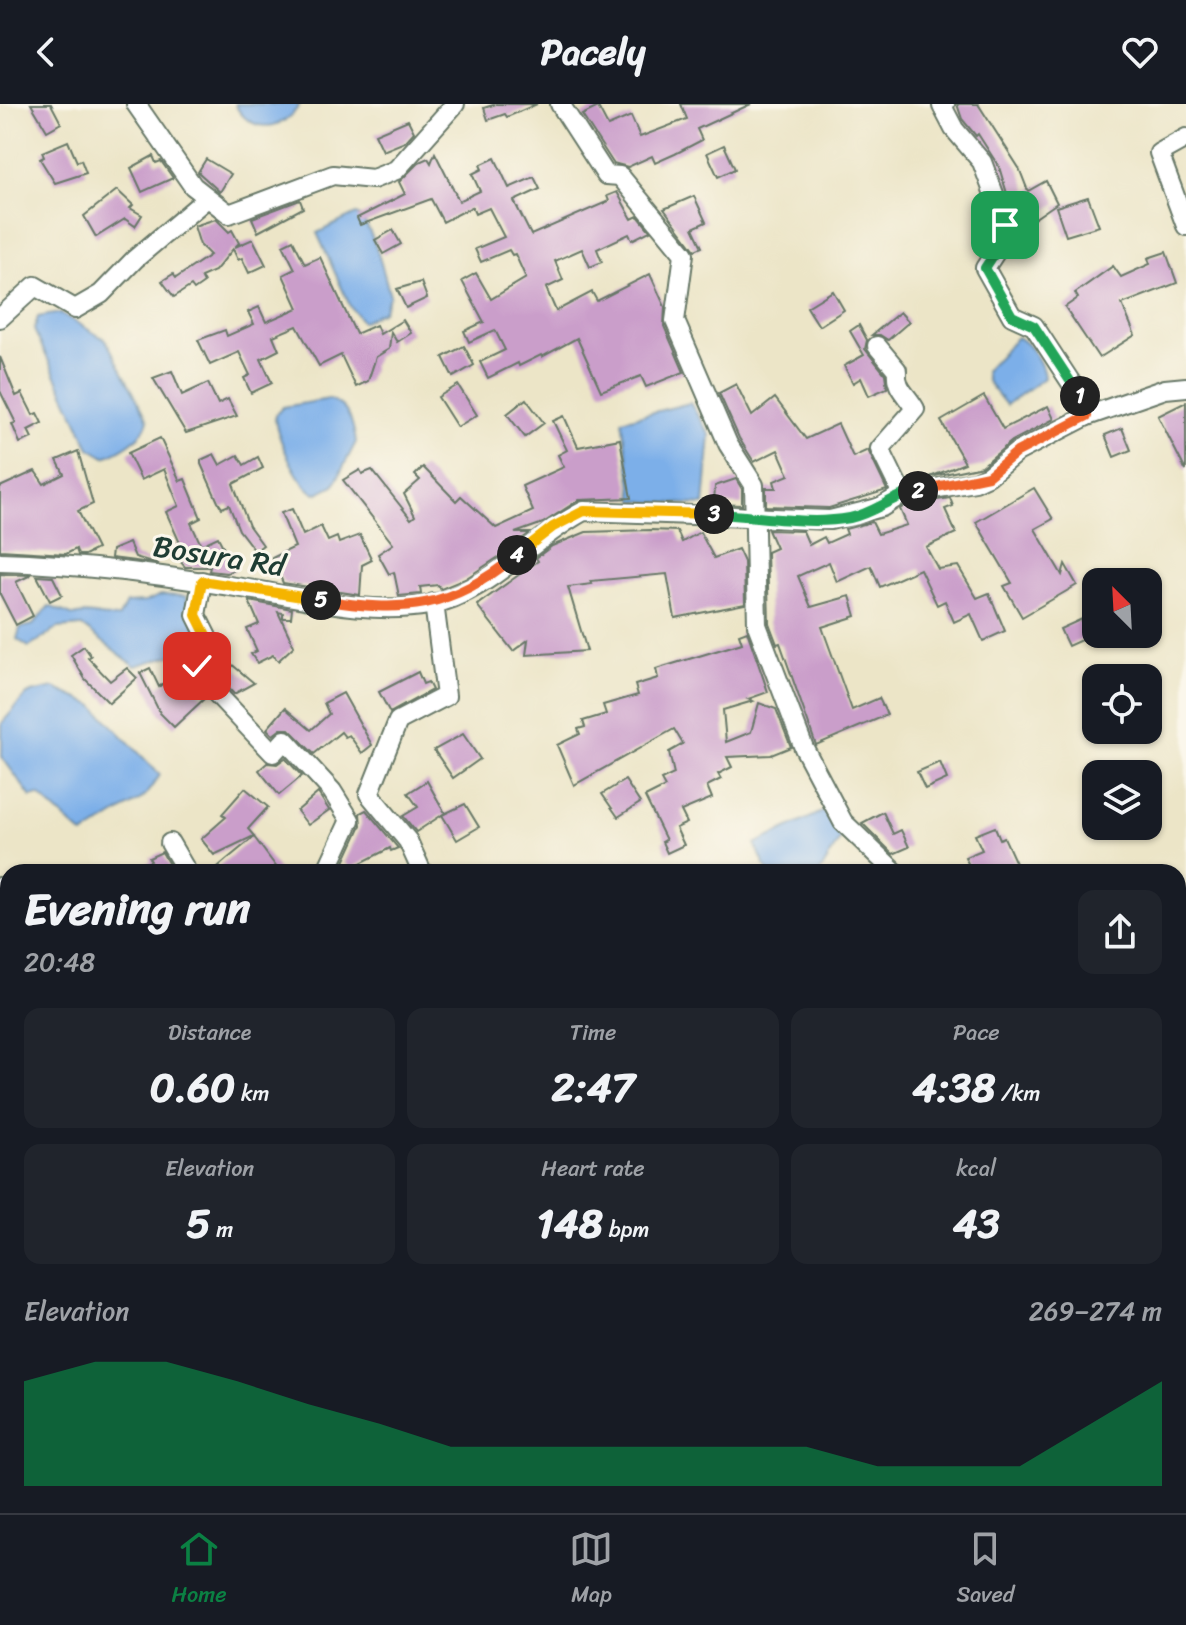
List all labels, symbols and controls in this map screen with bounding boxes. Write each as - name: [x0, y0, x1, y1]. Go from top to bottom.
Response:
- text: Pacely: [540, 20, 646, 84]
- icon: back: [24, 30, 68, 74]
- icon: heart: [1118, 30, 1162, 74]
- pin: [971, 191, 1039, 259]
- icon: arrive: [983, 203, 1027, 247]
- pin: 1: [1060, 376, 1100, 416]
- text: 1: [1075, 376, 1085, 415]
- pin: 2: [898, 471, 938, 511]
- text: 2: [912, 471, 924, 510]
- pin: 3: [694, 494, 734, 534]
- text: 3: [708, 494, 720, 533]
- street label: Bosura Rd: [149, 519, 291, 593]
- pin: 4: [497, 535, 537, 575]
- text: 4: [510, 535, 524, 574]
- north arrow: [1082, 568, 1162, 648]
- map controls: [1082, 568, 1162, 840]
- pin: 5: [301, 580, 341, 620]
- text: 5: [314, 580, 328, 619]
- pin: [163, 632, 231, 700]
- icon: check: [175, 644, 219, 688]
- button: locate: [1082, 664, 1162, 744]
- button: layers: [1082, 760, 1162, 840]
- text: Evening run: [24, 870, 250, 948]
- button: share: [1078, 890, 1162, 974]
- text: 20:48: [24, 939, 95, 985]
- text: Distance: [168, 1013, 251, 1052]
- text: Time: [570, 1013, 616, 1052]
- text: Pace: [953, 1013, 1000, 1052]
- text: 0.60: [150, 1052, 235, 1123]
- text: 2:47: [551, 1052, 634, 1123]
- text: 4:38: [912, 1052, 995, 1123]
- text: km: [235, 1074, 270, 1113]
- text: /km: [995, 1074, 1041, 1113]
- text: Elevation: [165, 1149, 254, 1188]
- text: Heart rate: [541, 1149, 645, 1188]
- text: kcal: [956, 1149, 996, 1188]
- text: 5: [186, 1188, 211, 1259]
- text: 148: [537, 1188, 603, 1259]
- text: 43: [953, 1188, 1000, 1259]
- text: m: [211, 1210, 233, 1249]
- text: bpm: [603, 1210, 649, 1249]
- text: Elevation: [24, 1288, 129, 1334]
- text: 269–274 m: [1029, 1288, 1162, 1334]
- tab: Home: [172, 1527, 226, 1614]
- tab: Map: [569, 1527, 613, 1614]
- tab: Saved: [956, 1527, 1014, 1614]

